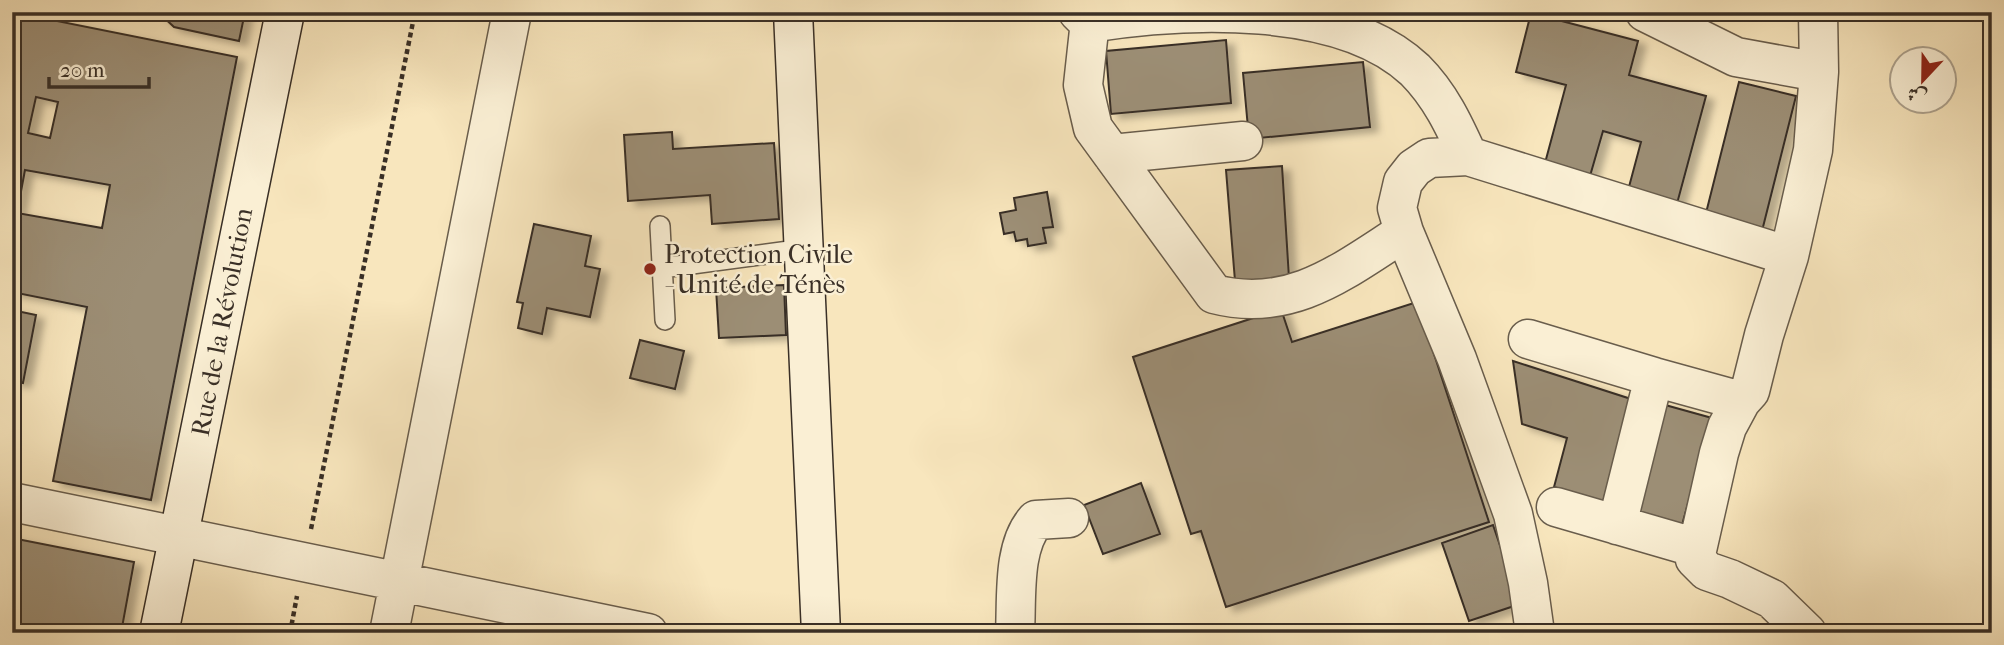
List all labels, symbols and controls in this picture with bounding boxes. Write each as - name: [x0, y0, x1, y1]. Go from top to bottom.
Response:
- scale bar: [49, 46, 149, 90]
- north arrow: [1888, 46, 1958, 116]
- text: 20 m: [60, 58, 105, 82]
- text: ش: [1904, 81, 1930, 109]
- street label: Rue de la Révolution: [185, 205, 259, 439]
- place label: Protection Civile - Unité de Ténès: [664, 239, 853, 300]
- marker: Protection Civile - Unité de Ténès: [642, 261, 658, 277]

